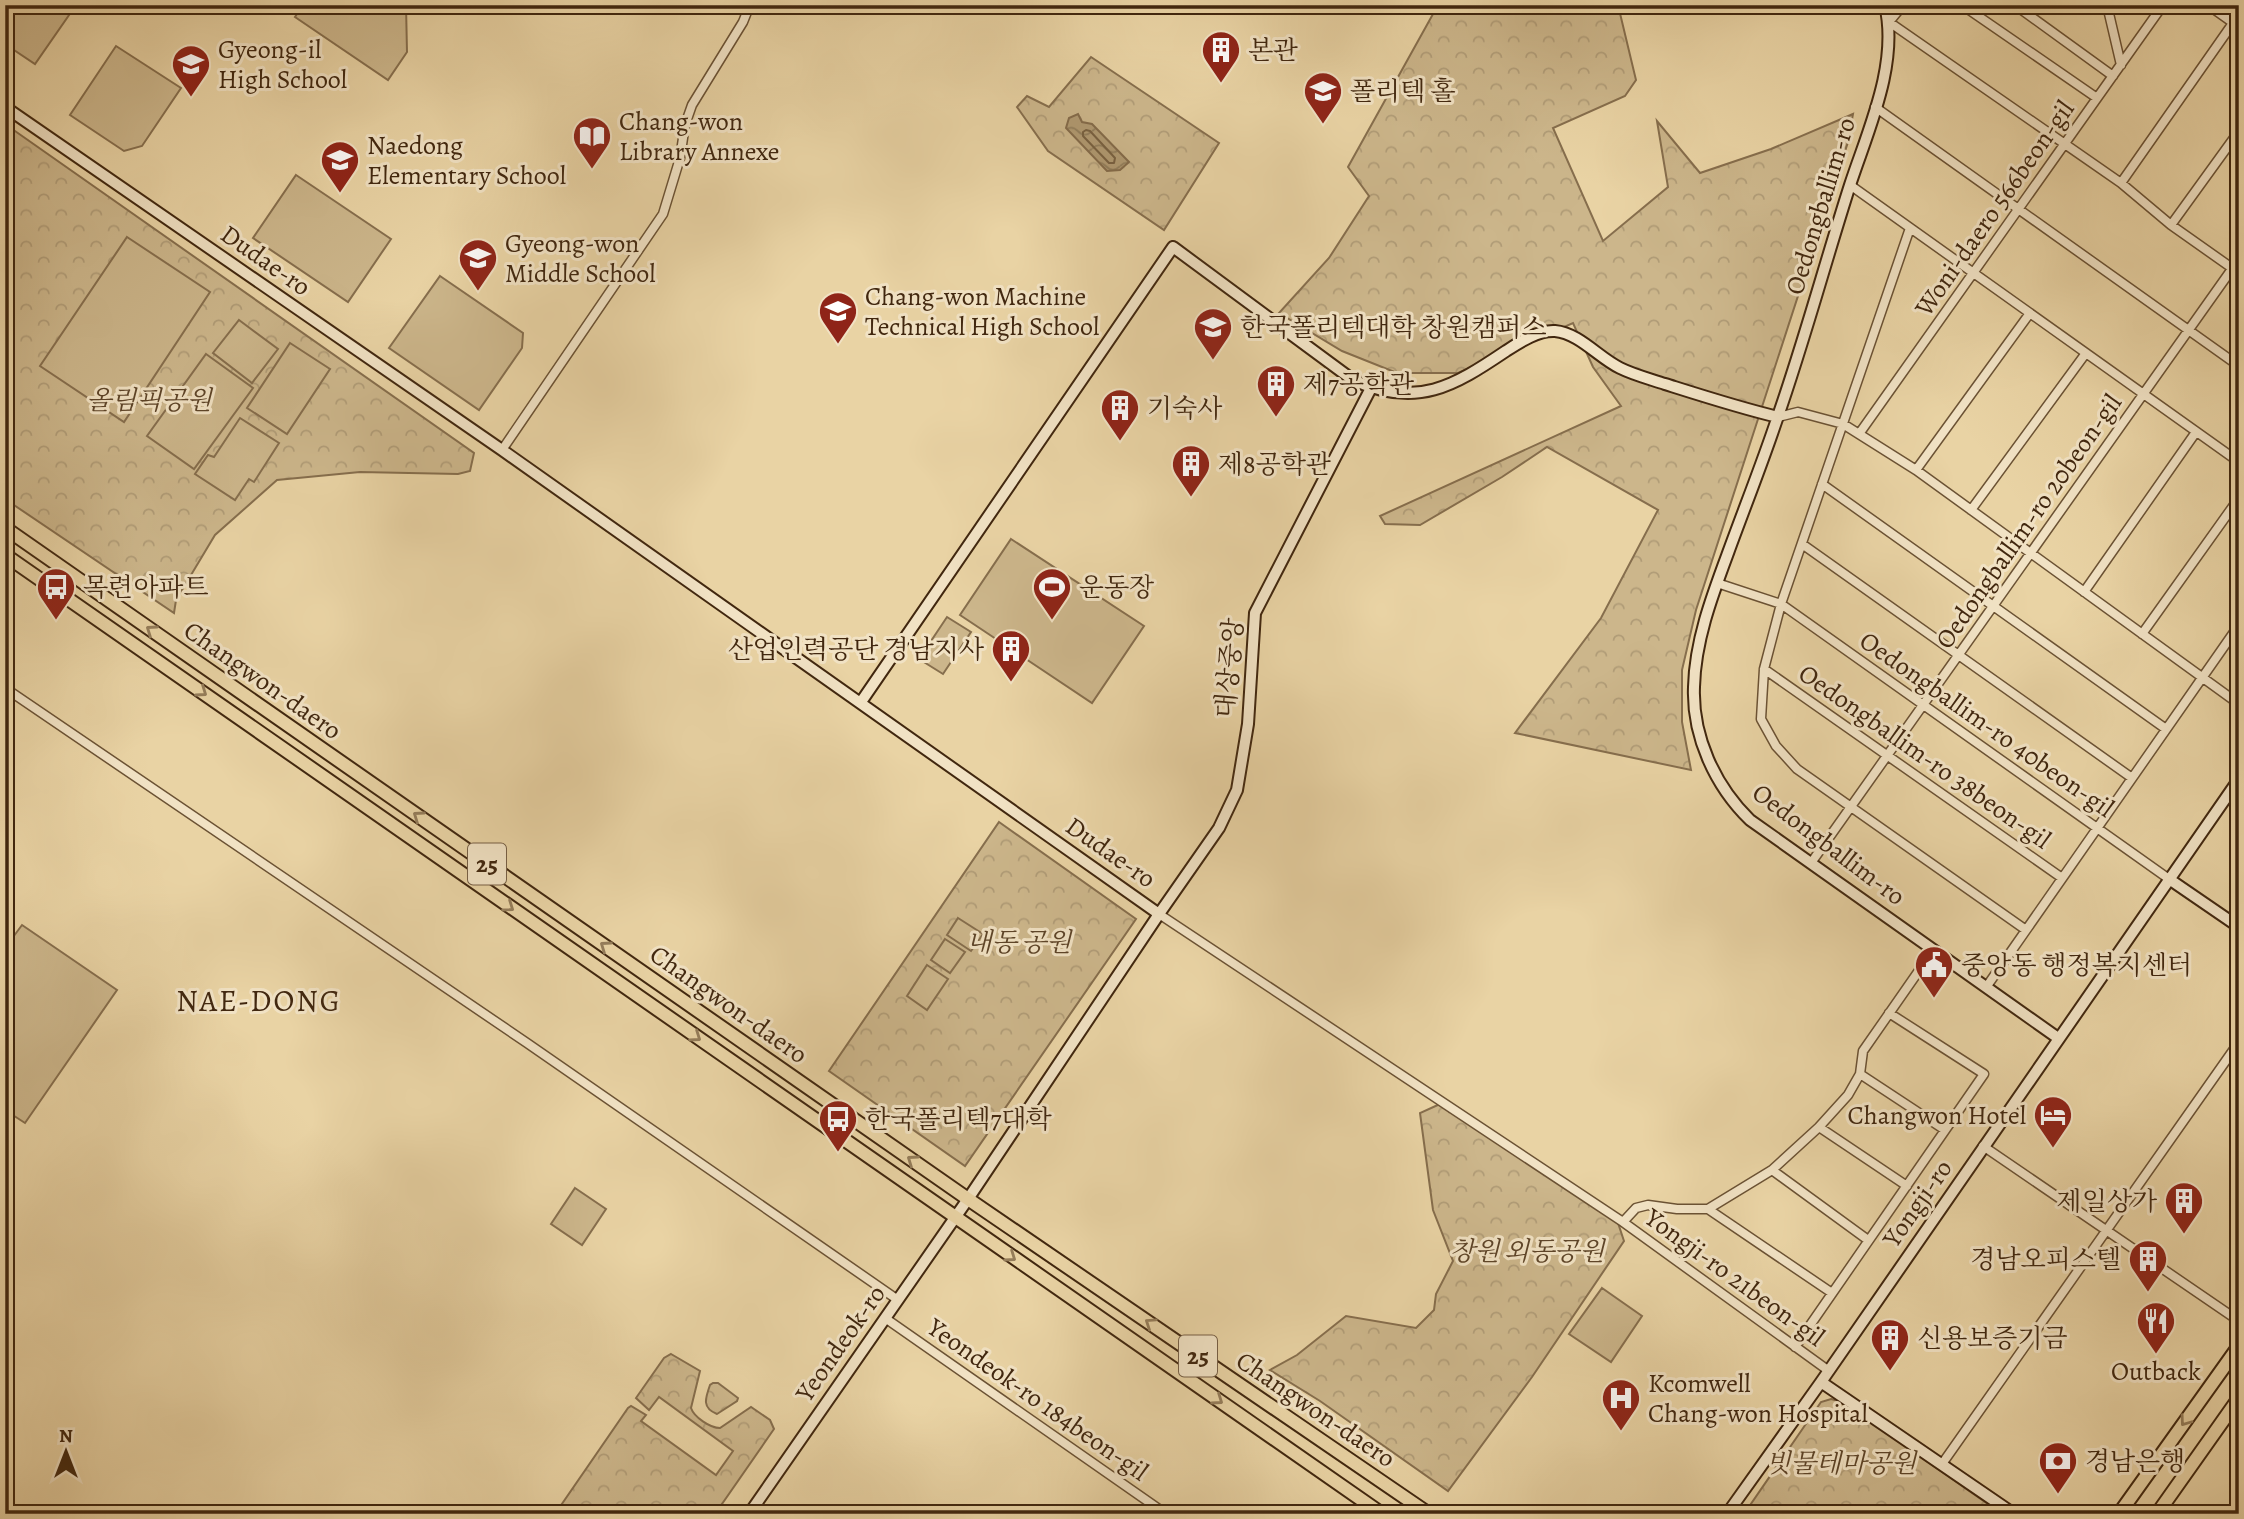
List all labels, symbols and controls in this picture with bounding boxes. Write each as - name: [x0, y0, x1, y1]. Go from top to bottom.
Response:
- building icon: 본관: [1200, 29, 1242, 84]
- place label: Gyeong-il High School: [218, 32, 347, 97]
- place label: 본관: [1248, 33, 1298, 68]
- school or university icon: Gyeong-il High School: [170, 43, 212, 98]
- school or university icon: 폴리텍 홀: [1302, 70, 1344, 125]
- place label: 폴리텍 홀: [1350, 74, 1456, 109]
- street label: Woni-daero 566beon-gil: [1906, 93, 2082, 324]
- place label: Chang-won Library Annexe: [619, 104, 779, 169]
- street label: Oedongballim-ro: [1777, 113, 1864, 299]
- library icon: Chang-won Library Annexe: [571, 115, 613, 170]
- place label: Naedong Elementary School: [367, 128, 566, 193]
- school or university icon: Naedong Elementary School: [319, 139, 361, 194]
- street label: Dudae-ro: [214, 217, 318, 304]
- place label: Gyeong-won Middle School: [505, 226, 656, 291]
- school or university icon: Gyeong-won Middle School: [457, 237, 499, 292]
- place label: Chang-won Machine Technical High School: [865, 279, 1099, 344]
- school or university icon: Chang-won Machine Technical High School: [817, 290, 859, 345]
- school or university icon: 한국폴리텍대학 창원캠퍼스: [1192, 306, 1234, 361]
- place label: 한국폴리텍대학 창원캠퍼스: [1240, 310, 1547, 345]
- building icon: 제7공학관: [1255, 363, 1297, 418]
- place label: 제7공학관: [1303, 367, 1414, 402]
- park label: 올림픽공원: [86, 383, 214, 418]
- building icon: 기숙사: [1099, 387, 1141, 442]
- street label: Oedongballim-ro 20beon-gil: [1927, 387, 2130, 656]
- place label: 기숙사: [1147, 391, 1222, 426]
- building icon: 제8공학관: [1170, 443, 1212, 498]
- place label: 제8공학관: [1218, 447, 1331, 482]
- bus stop icon: 목련아파트: [35, 566, 77, 621]
- sports icon: 운동장: [1031, 566, 1073, 621]
- place label: 목련아파트: [83, 570, 209, 605]
- place label: 운동장: [1079, 570, 1154, 605]
- street label: Changwon-daero: [177, 613, 349, 748]
- street label: 대상중앙: [1208, 616, 1251, 720]
- street label: Oedongballim-ro 40beon-gil: [1853, 623, 2121, 826]
- one-way arrow: [146, 626, 159, 638]
- building icon: 산업인력공단 경남지사: [990, 628, 1032, 683]
- place label: 산업인력공단 경남지사: [728, 632, 984, 667]
- street label: Oedongballim-ro 38beon-gil: [1793, 657, 2057, 855]
- one-way arrow: [194, 684, 207, 696]
- street label: Oedongballim-ro: [1746, 776, 1912, 912]
- street label: Dudae-ro: [1059, 809, 1163, 896]
- one-way arrow: [413, 812, 426, 824]
- road number: 25: [468, 844, 506, 884]
- one-way arrow: [501, 899, 514, 911]
- park label: 내동 공원: [967, 925, 1073, 960]
- street label: Changwon-daero: [643, 937, 815, 1072]
- one-way arrow: [600, 942, 613, 954]
- public building icon: 중앙동 행정복지센터: [1913, 944, 1955, 999]
- place label: 중앙동 행정복지센터: [1961, 948, 2192, 983]
- district label: NAE-DONG: [176, 981, 342, 1021]
- one-way arrow: [688, 1029, 701, 1041]
- hotel icon: Changwon Hotel: [2032, 1094, 2074, 1149]
- bus stop icon: 한국폴리텍7대학: [817, 1098, 859, 1153]
- place label: Changwon Hotel: [1848, 1098, 2026, 1133]
- place label: 한국폴리텍7대학: [865, 1102, 1053, 1137]
- street label: Yongji-ro: [1874, 1152, 1960, 1255]
- one-way arrow: [907, 1156, 920, 1168]
- building icon: 제일상가: [2163, 1180, 2205, 1235]
- place label: 제일상가: [2057, 1184, 2157, 1219]
- street label: Yongji-ro 21beon-gil: [1637, 1200, 1832, 1355]
- park label: 창원 외동공원: [1449, 1234, 1606, 1269]
- building icon: 경남오피스텔: [2127, 1238, 2169, 1293]
- place label: 경남오피스텔: [1970, 1242, 2121, 1277]
- one-way arrow: [1003, 1249, 1016, 1261]
- street label: Yeondeok-ro: [787, 1278, 893, 1409]
- restaurant icon: Outback: [2135, 1300, 2177, 1355]
- street label: Yeondeok-ro 184beon-gil: [920, 1309, 1155, 1489]
- building icon: 신용보증기금: [1869, 1317, 1911, 1372]
- one-way arrow: [1145, 1319, 1158, 1331]
- place label: 신용보증기금: [1917, 1321, 2068, 1356]
- road number: 25: [1179, 1336, 1217, 1376]
- street label: Changwon-daero: [1229, 1343, 1402, 1476]
- place label: Outback: [2111, 1354, 2201, 1389]
- place label: Kcomwell Chang-won Hospital: [1648, 1366, 1868, 1431]
- hospital icon: Kcomwell Chang-won Hospital: [1600, 1377, 1642, 1432]
- one-way arrow: [1210, 1392, 1223, 1404]
- one-way arrow: [2181, 1413, 2193, 1426]
- north arrow: [32, 1418, 102, 1488]
- text: N: [59, 1423, 73, 1449]
- bank icon: 경남은행: [2037, 1440, 2079, 1495]
- place label: 경남은행: [2085, 1444, 2185, 1479]
- park label: 빗물테마공원: [1766, 1446, 1918, 1481]

